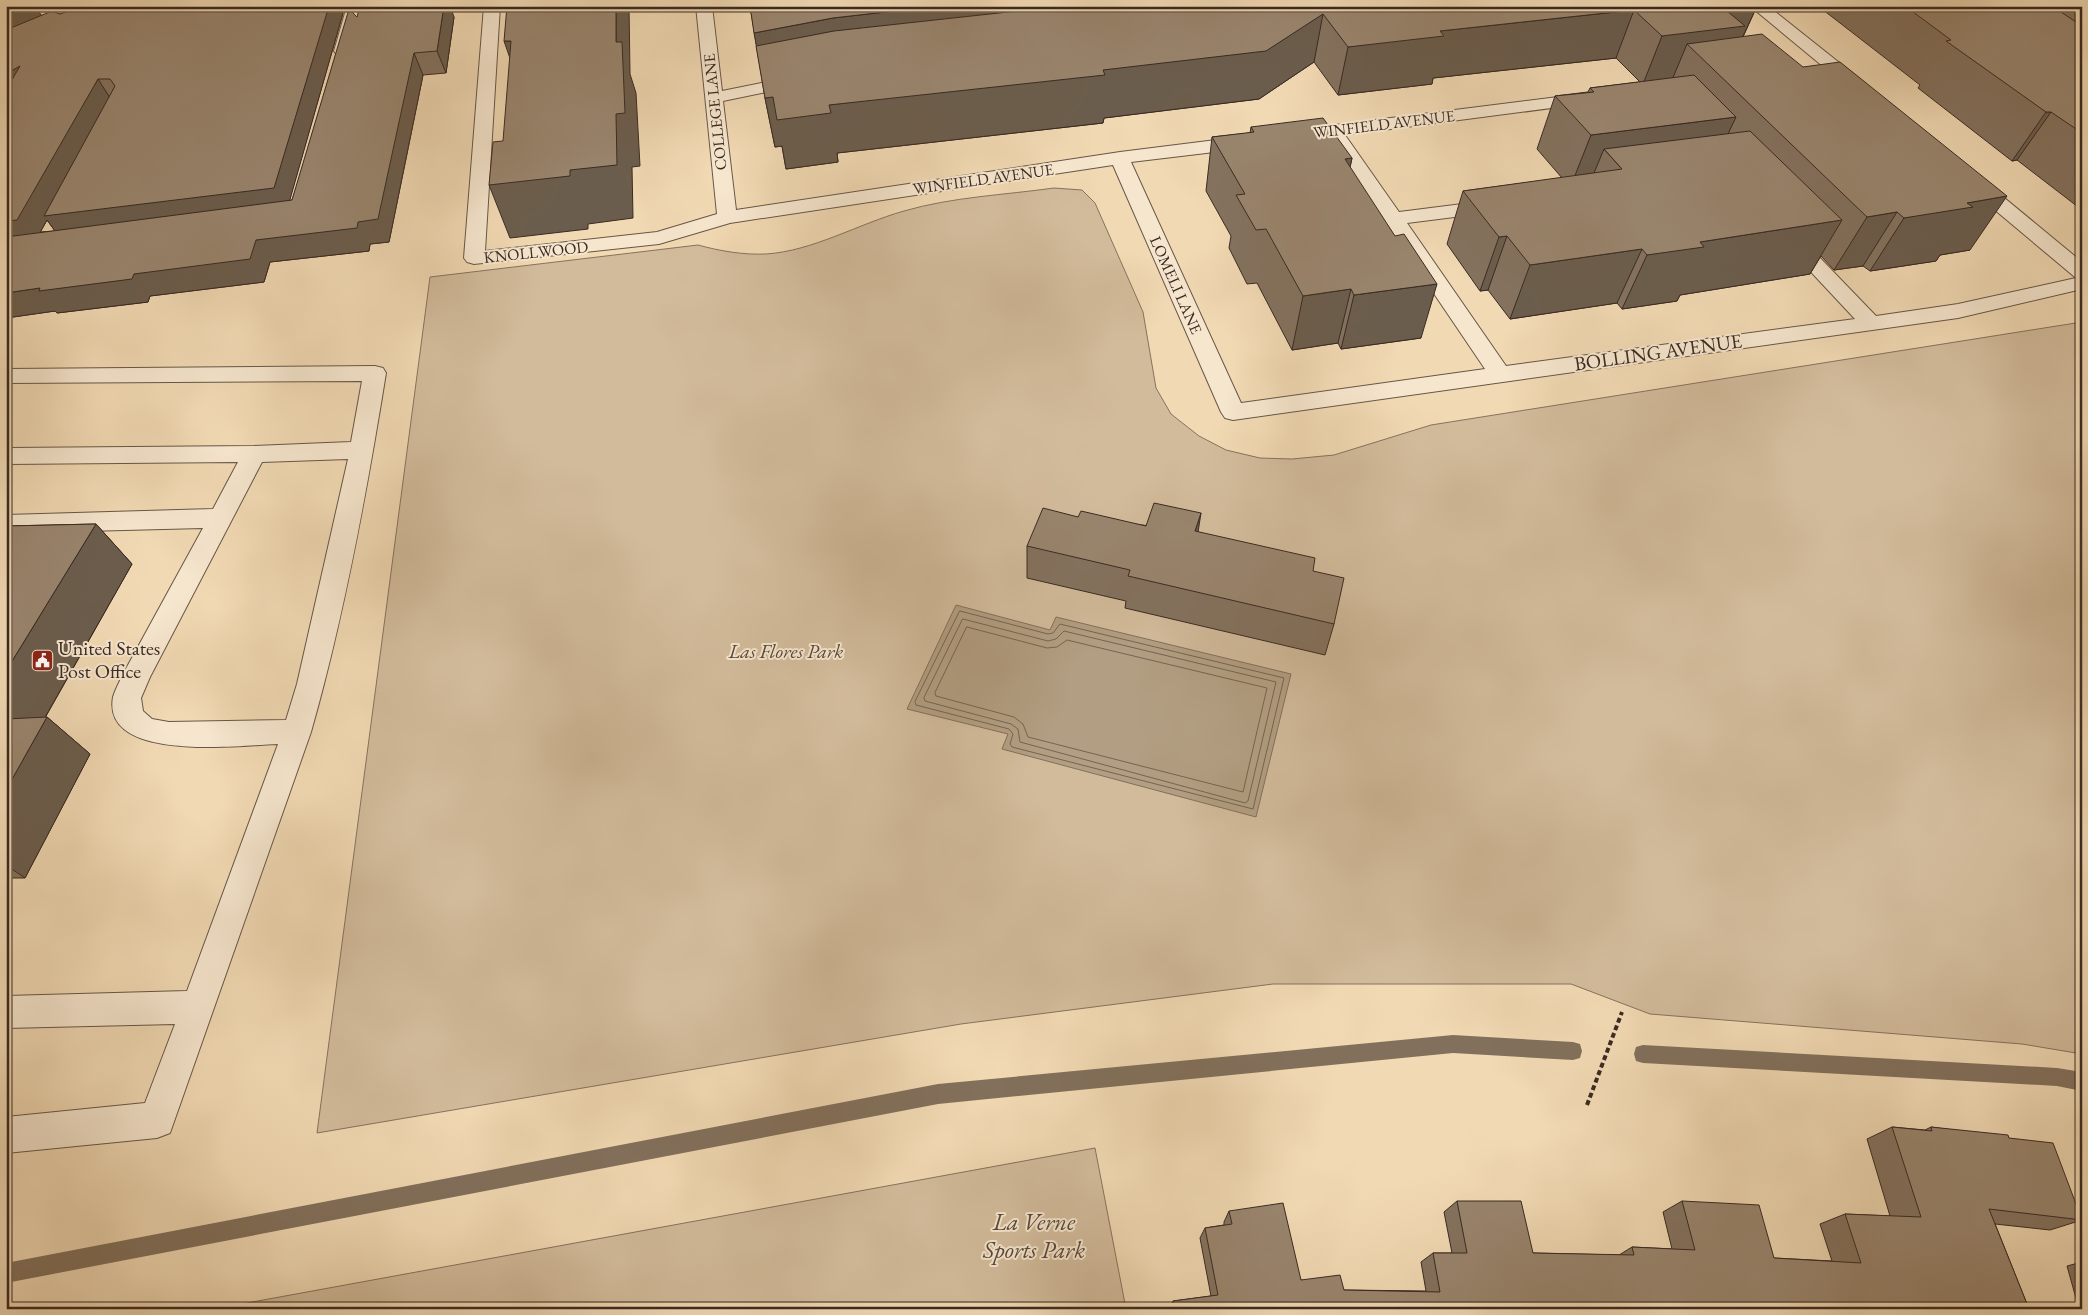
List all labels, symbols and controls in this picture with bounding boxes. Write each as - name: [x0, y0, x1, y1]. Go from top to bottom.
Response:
- street label: COLLEGE LANE: [698, 53, 732, 171]
- street label: WINFIELD AVENUE: [1312, 105, 1456, 143]
- street label: WINFIELD AVENUE: [911, 159, 1055, 199]
- street label: LOMELI LANE: [1145, 233, 1207, 337]
- street label: KNOLLWOOD: [483, 236, 589, 268]
- street label: BOLLING AVENUE: [1572, 327, 1744, 377]
- place label: United States Post Office: [58, 635, 160, 684]
- park label: Las Flores Park: [728, 638, 843, 664]
- public building icon: United States Post Office: [30, 648, 54, 672]
- park label: La Verne Sports Park: [982, 1206, 1085, 1265]

